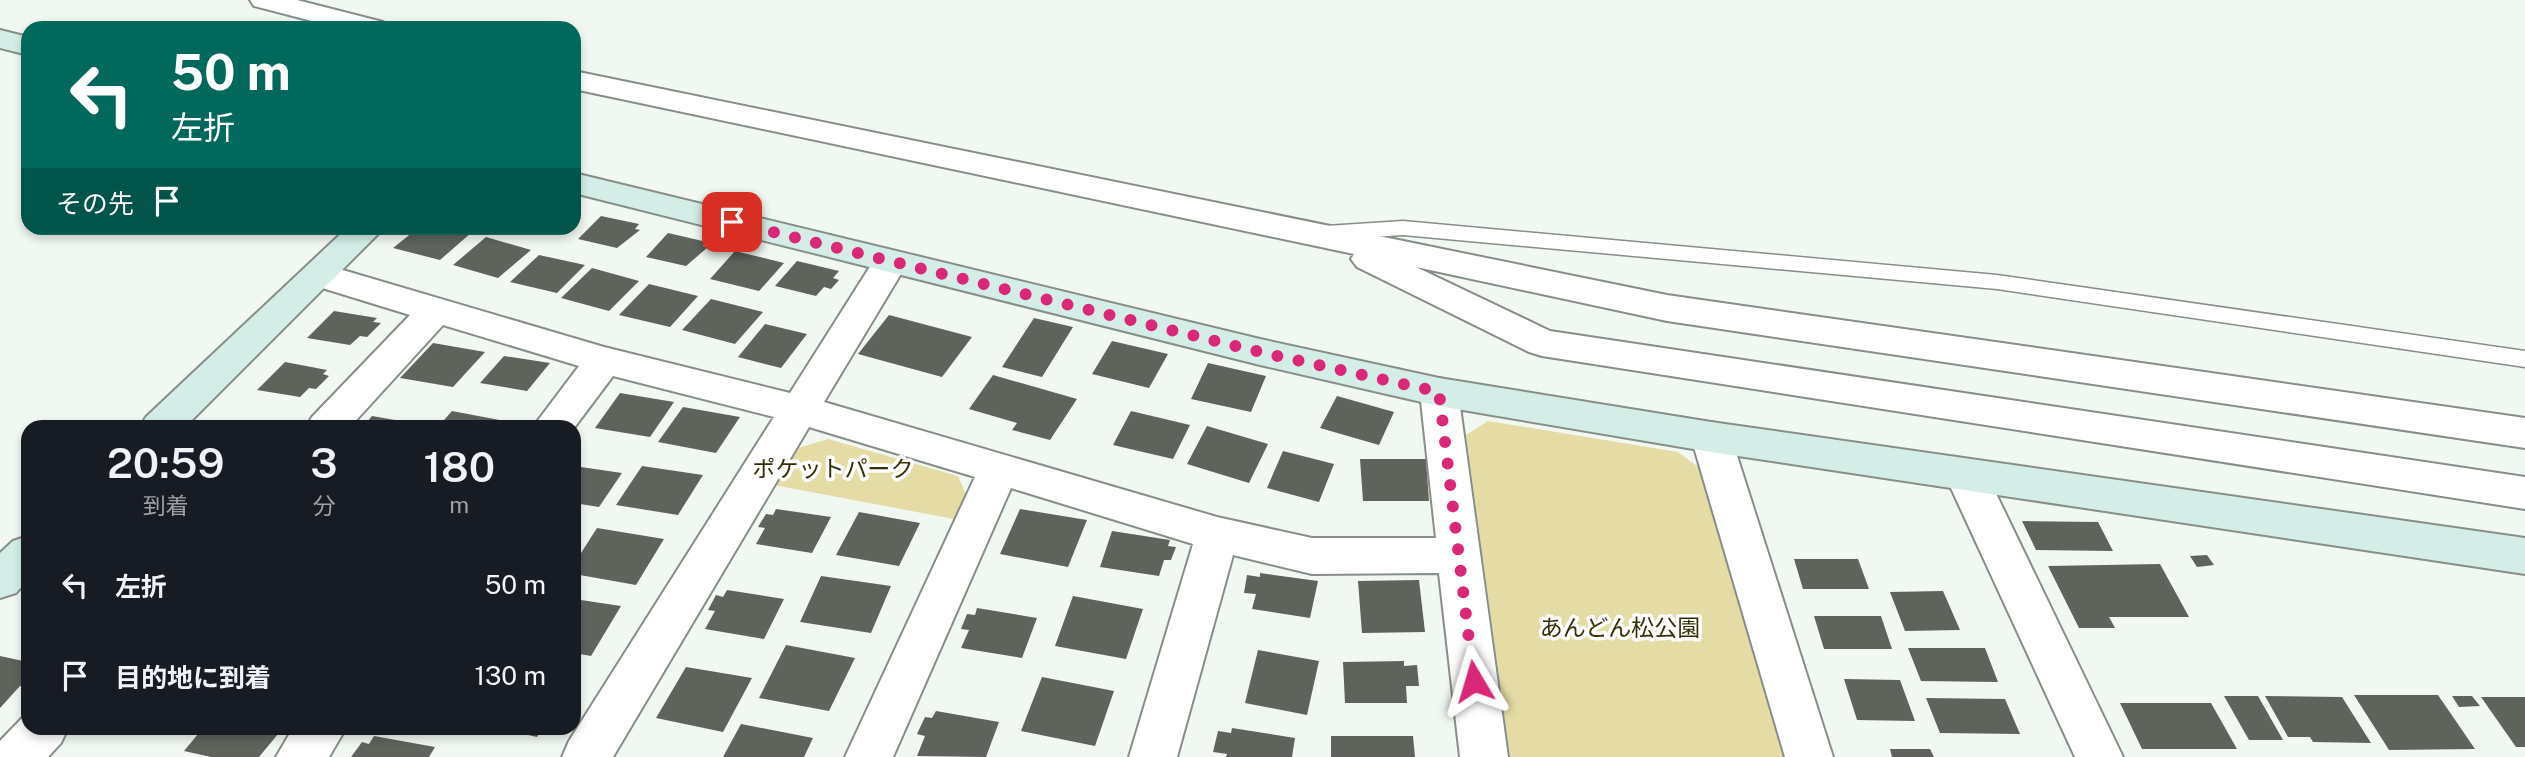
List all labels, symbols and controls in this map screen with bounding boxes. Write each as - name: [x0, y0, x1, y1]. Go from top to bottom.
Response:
- text: 50 m: [171, 43, 291, 101]
- icon: left: [56, 49, 147, 140]
- text: 左折: [171, 109, 235, 146]
- icon: arrive: [148, 182, 186, 220]
- text: その先: [56, 188, 134, 219]
- pin: [702, 192, 762, 252]
- icon: arrive: [713, 203, 751, 241]
- text: 20:59: [107, 438, 224, 487]
- text: 3: [310, 438, 338, 487]
- text: 180: [424, 442, 495, 491]
- park label: ポケットパーク: [753, 455, 914, 482]
- text: m: [449, 491, 469, 518]
- text: 到着: [143, 492, 189, 519]
- text: 分: [312, 492, 335, 519]
- icon: left: [56, 566, 94, 604]
- text: 50 m: [485, 569, 546, 600]
- text: 左折: [115, 571, 167, 602]
- park label: あんどん松公園: [1540, 614, 1700, 641]
- position arrow: [1437, 644, 1511, 718]
- icon: arrive: [56, 657, 94, 695]
- text: 130 m: [474, 660, 546, 691]
- text: 目的地に到着: [115, 662, 271, 693]

